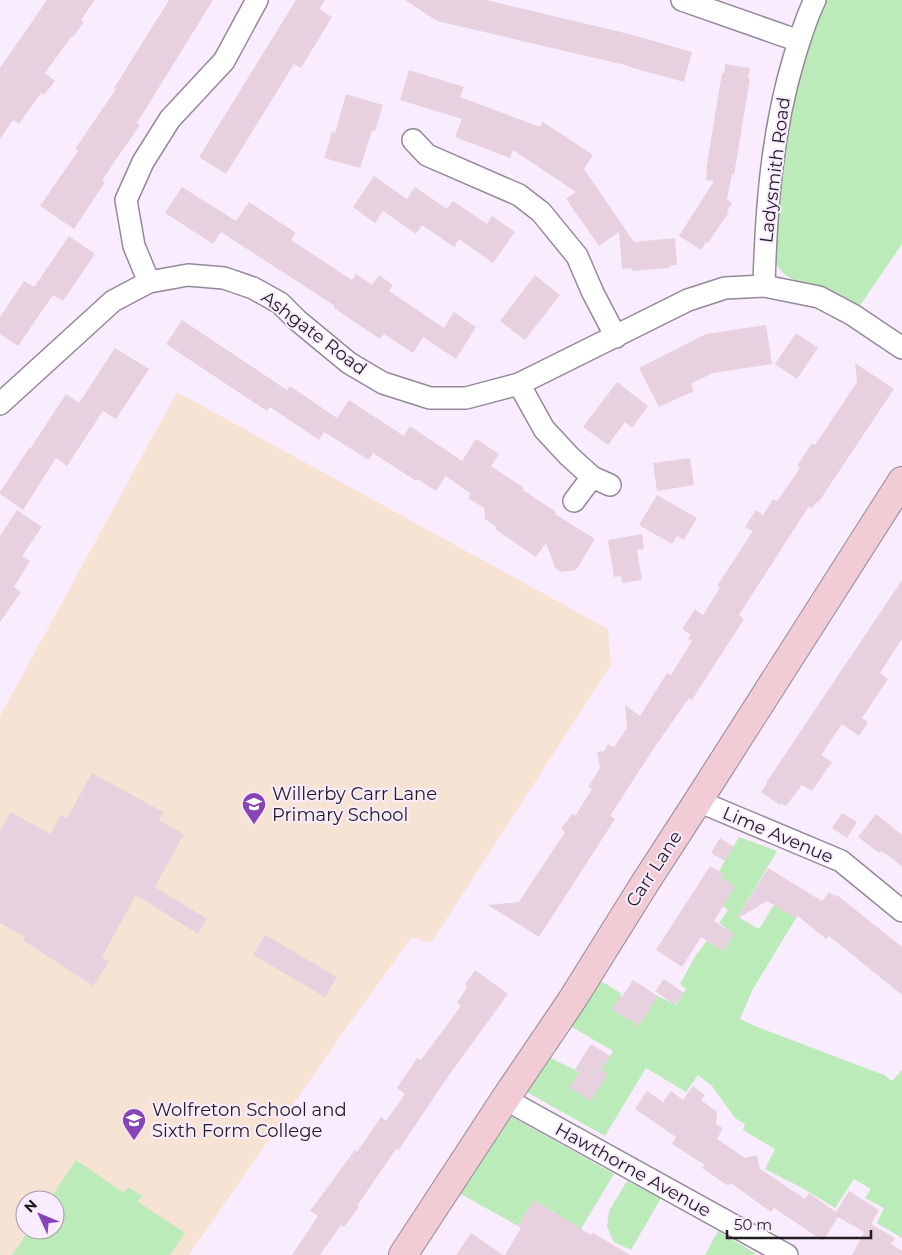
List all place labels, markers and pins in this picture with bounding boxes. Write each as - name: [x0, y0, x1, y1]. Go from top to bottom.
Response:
- place label: Willerby Carr Lane Primary School: [272, 783, 437, 826]
- school or university icon: Willerby Carr Lane Primary School: [241, 791, 267, 825]
- place label: Wolfreton School and Sixth Form College: [152, 1099, 347, 1142]
- school or university icon: Wolfreton School and Sixth Form College: [121, 1107, 147, 1141]

